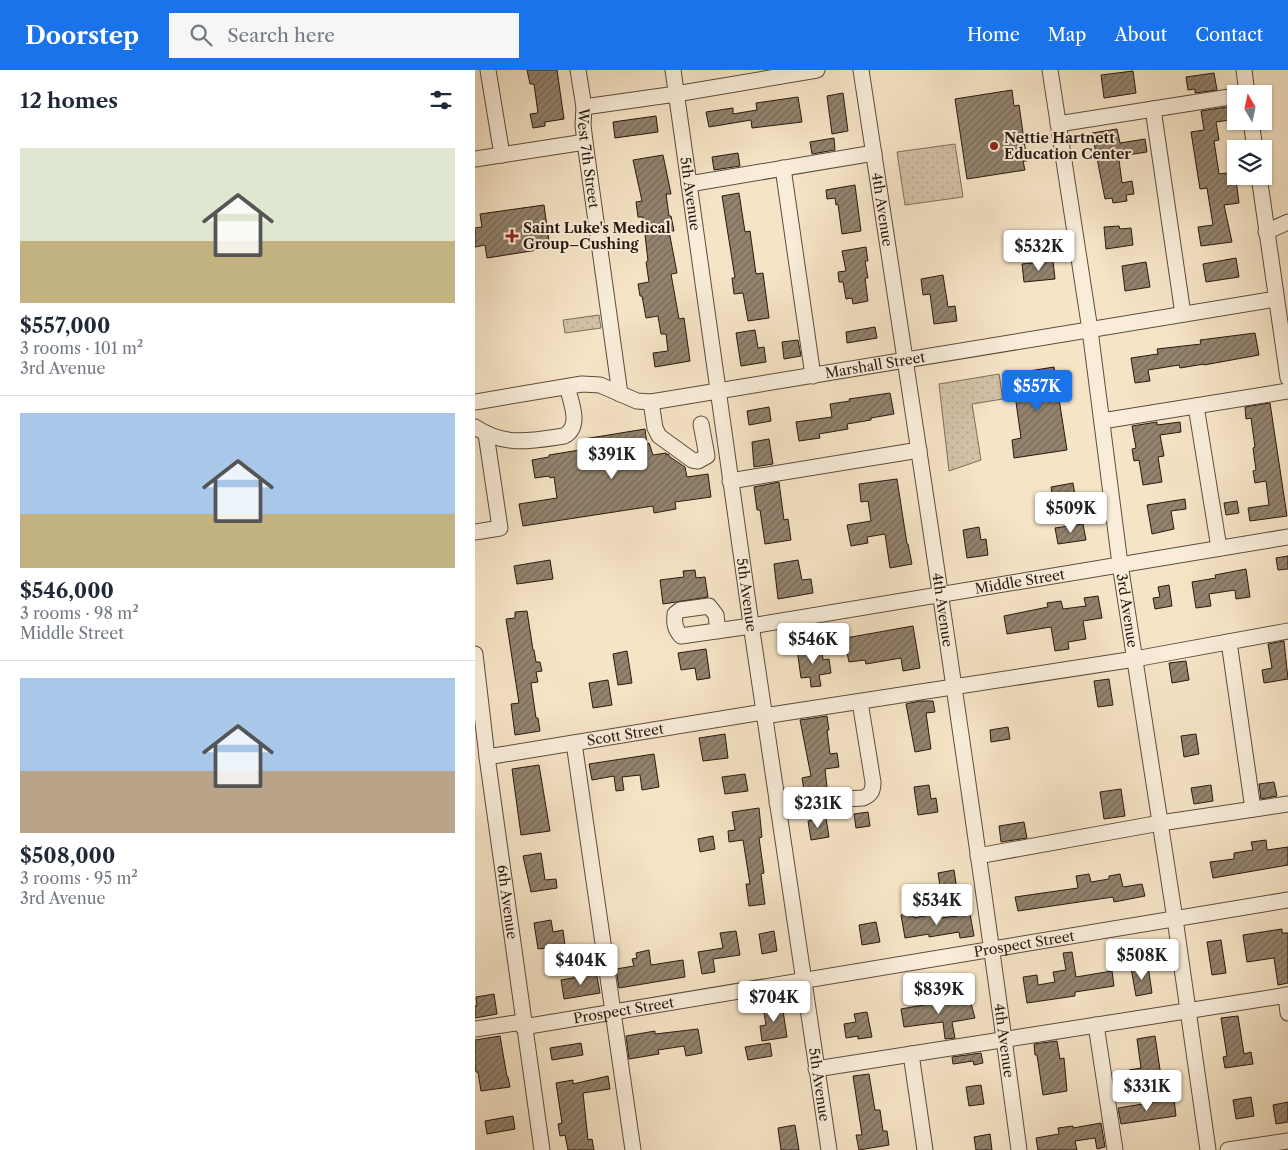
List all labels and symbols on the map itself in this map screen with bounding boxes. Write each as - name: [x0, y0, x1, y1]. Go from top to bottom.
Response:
- north arrow: [1227, 85, 1273, 130]
- street label: West 7th Street: [574, 107, 603, 209]
- place label: Nettie Hartnett Education Center: [1004, 129, 1131, 163]
- marker: Nettie Hartnett Education Center: [988, 140, 1000, 152]
- street label: 5th Avenue: [676, 156, 705, 232]
- street label: 4th Avenue: [868, 171, 897, 248]
- place label: Saint Luke's Medical Group–Cushing: [523, 219, 671, 253]
- marker: Saint Luke's Medical Group–Cushing: [505, 229, 519, 243]
- pin: $532K: [1004, 230, 1074, 272]
- street label: Marshall Street: [824, 348, 927, 382]
- pin: $557K: [1002, 370, 1072, 412]
- pin: $391K: [577, 438, 647, 480]
- pin: $509K: [1036, 492, 1106, 534]
- street label: 5th Avenue: [733, 557, 761, 633]
- street label: Middle Street: [973, 565, 1066, 598]
- street label: 4th Avenue: [928, 572, 957, 648]
- street label: 3rd Avenue: [1113, 572, 1142, 649]
- pin: $546K: [778, 622, 848, 665]
- street label: Scott Street: [585, 719, 665, 750]
- pin: $231K: [783, 786, 853, 829]
- street label: 6th Avenue: [493, 864, 521, 940]
- pin: $534K: [902, 884, 972, 926]
- street label: Prospect Street: [972, 927, 1076, 961]
- pin: $508K: [1107, 938, 1177, 981]
- pin: $404K: [546, 944, 616, 986]
- pin: $839K: [904, 972, 974, 1015]
- pin: $704K: [739, 980, 809, 1023]
- street label: Prospect Street: [572, 993, 675, 1028]
- street label: 4th Avenue: [990, 1002, 1018, 1079]
- street label: 5th Avenue: [805, 1046, 834, 1123]
- pin: $331K: [1112, 1070, 1182, 1112]

